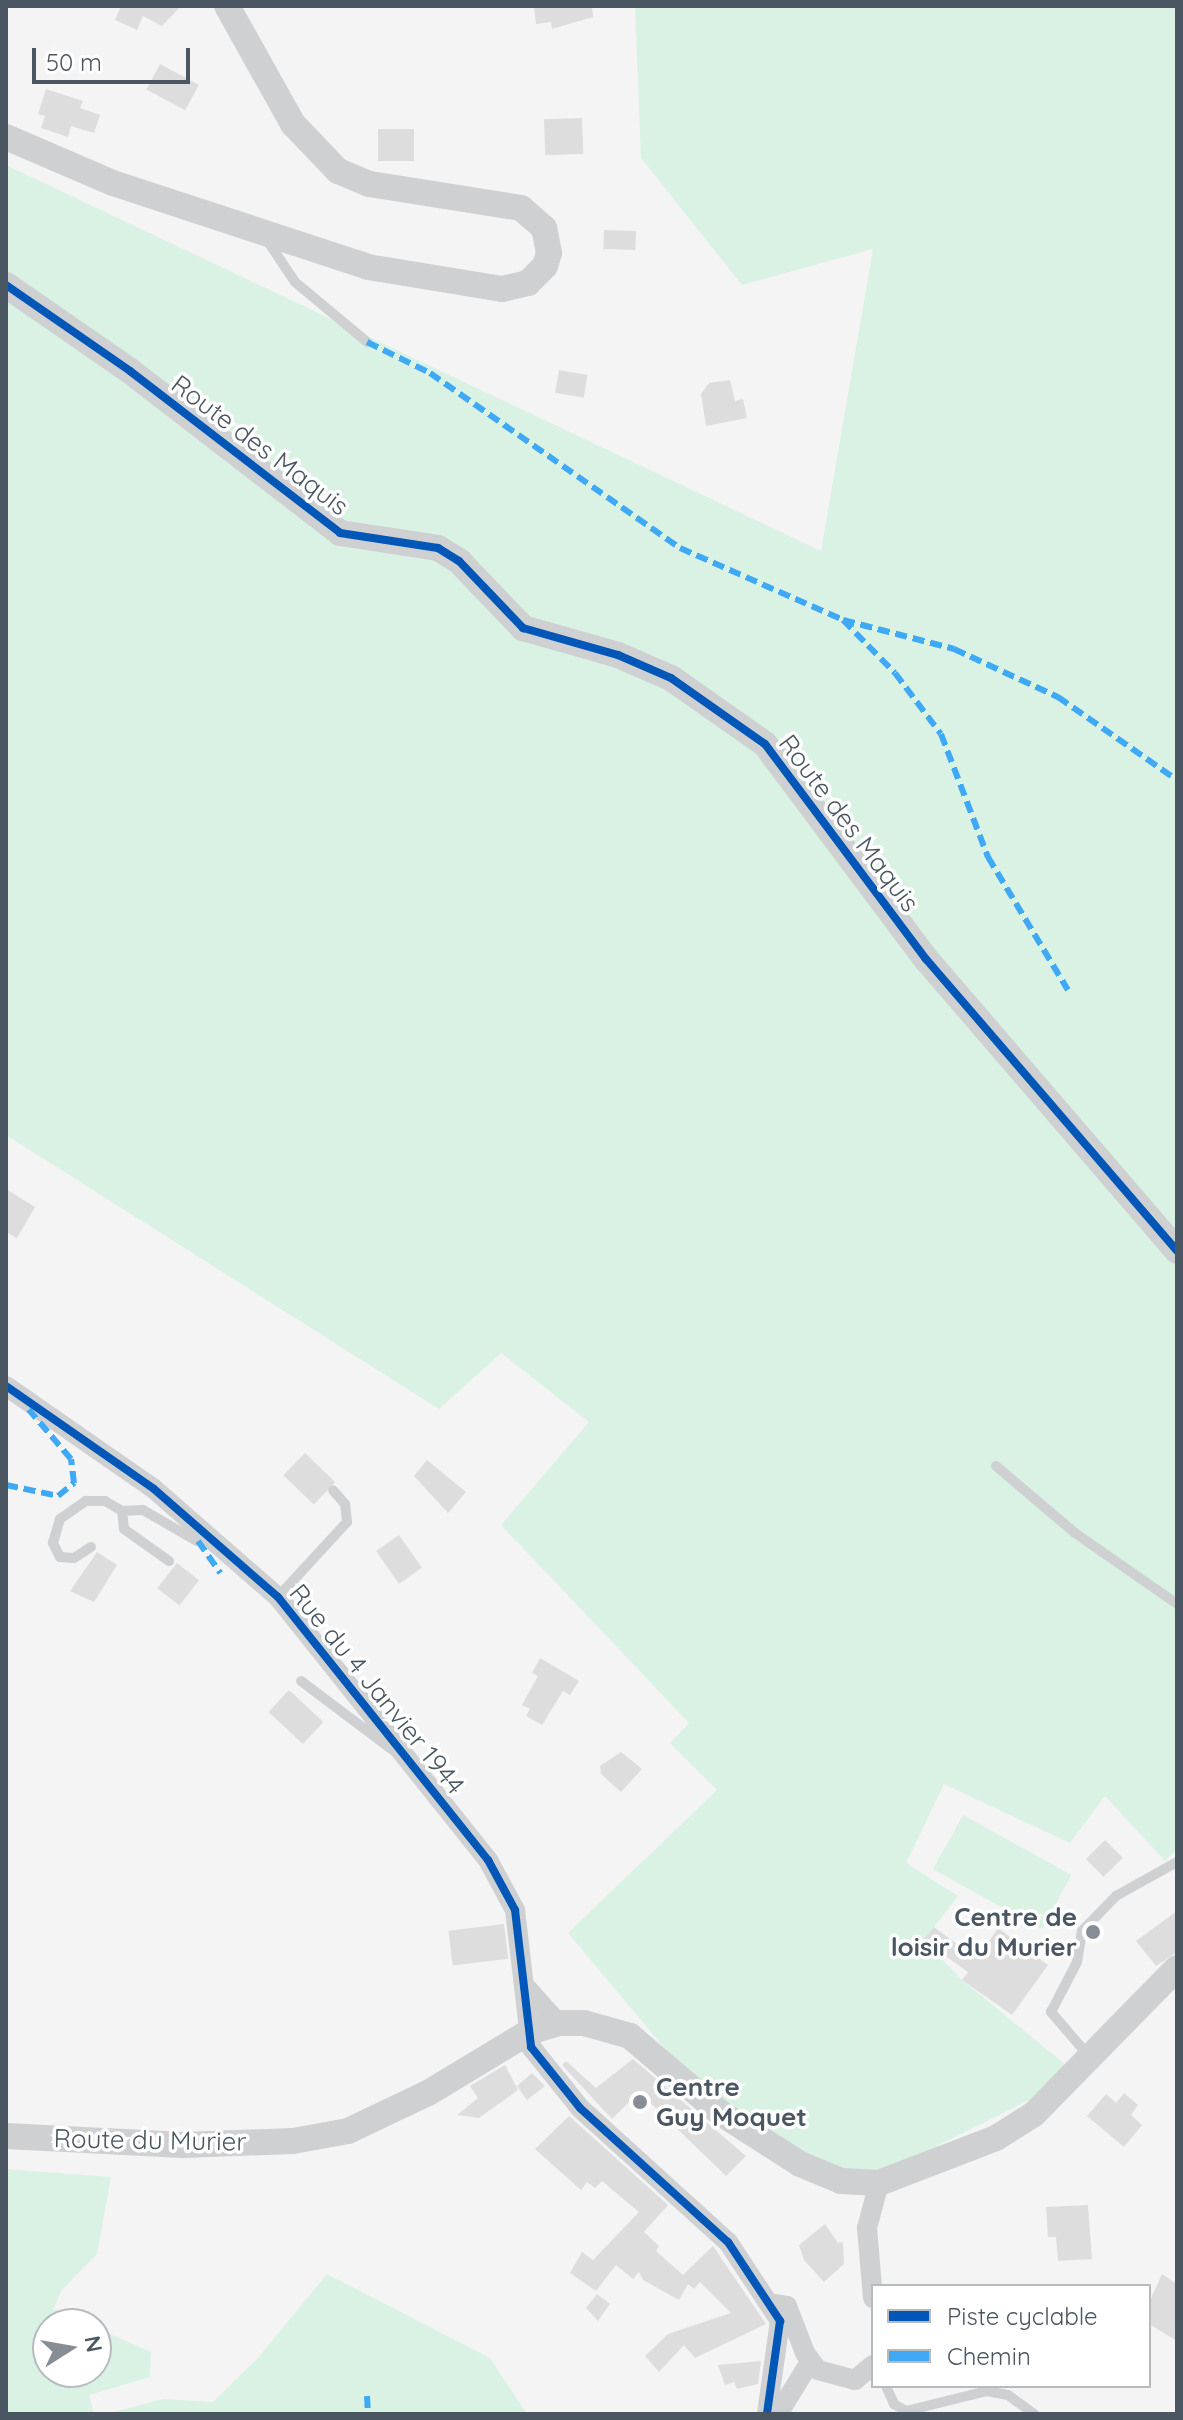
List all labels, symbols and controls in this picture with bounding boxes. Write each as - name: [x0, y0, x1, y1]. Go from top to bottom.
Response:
- scale bar: [36, 32, 194, 82]
- text: 50 m: [46, 47, 102, 77]
- street label: Route des Maquis: [165, 368, 355, 522]
- street label: Route des Maquis: [772, 728, 926, 918]
- street label: Rue du 4 Janvier 1944: [283, 1578, 471, 1800]
- place label: Centre de loisir du Murier: [891, 1901, 1077, 1962]
- marker: Centre de loisir du Murier: [1084, 1923, 1102, 1941]
- place label: Centre Guy Moquet: [656, 2071, 807, 2132]
- marker: Centre Guy Moquet: [631, 2093, 649, 2111]
- street label: Route du Murier: [53, 2123, 247, 2157]
- legend: [871, 2284, 1151, 2388]
- text: Piste cyclable: [947, 2301, 1098, 2331]
- north arrow: [32, 2308, 112, 2388]
- text: N: [78, 2333, 109, 2354]
- text: Chemin: [947, 2341, 1031, 2371]

